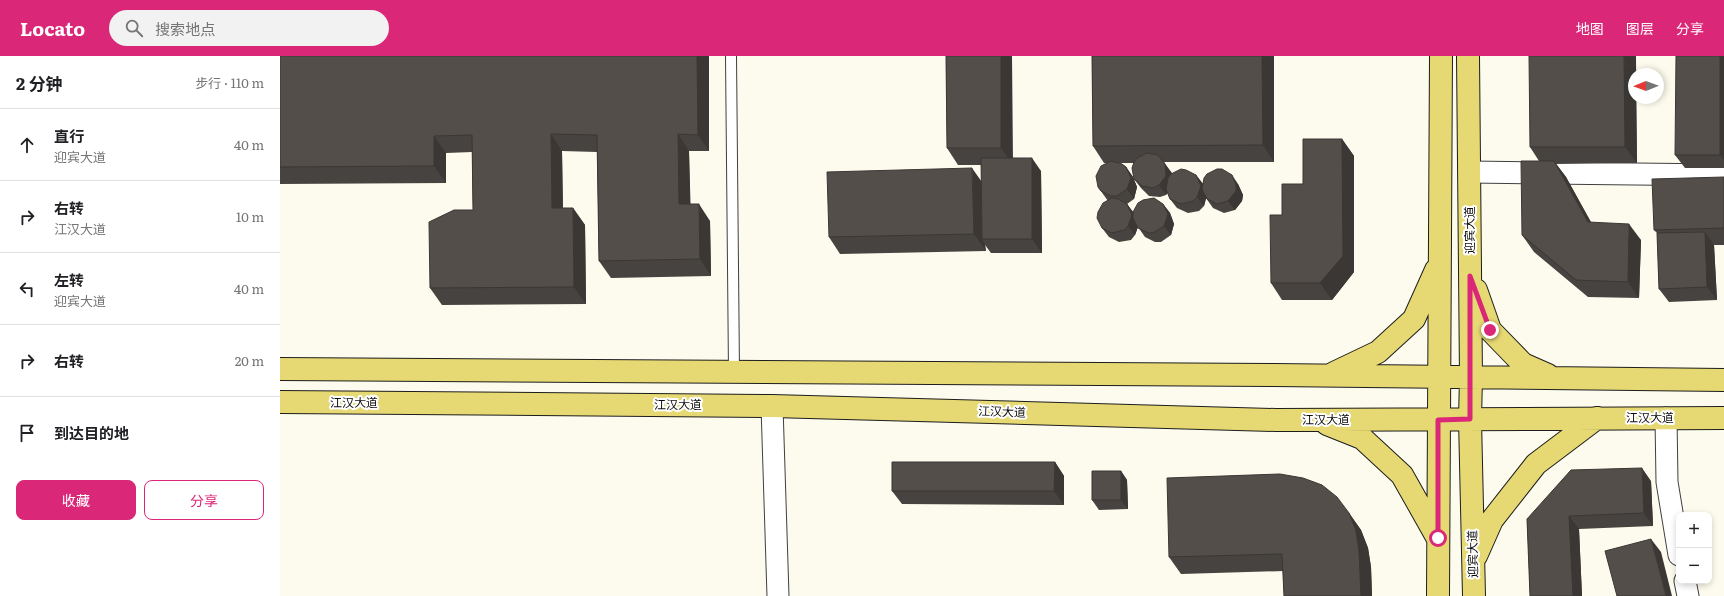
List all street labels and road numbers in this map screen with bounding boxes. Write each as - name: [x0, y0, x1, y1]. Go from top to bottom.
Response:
- street label: 迎宾大道: [1460, 206, 1478, 254]
- street label: 江汉大道: [330, 393, 378, 411]
- street label: 江汉大道: [654, 395, 702, 413]
- street label: 江汉大道: [978, 401, 1026, 421]
- street label: 江汉大道: [1626, 408, 1674, 426]
- street label: 江汉大道: [1302, 410, 1350, 428]
- street label: 迎宾大道: [1463, 530, 1481, 578]

